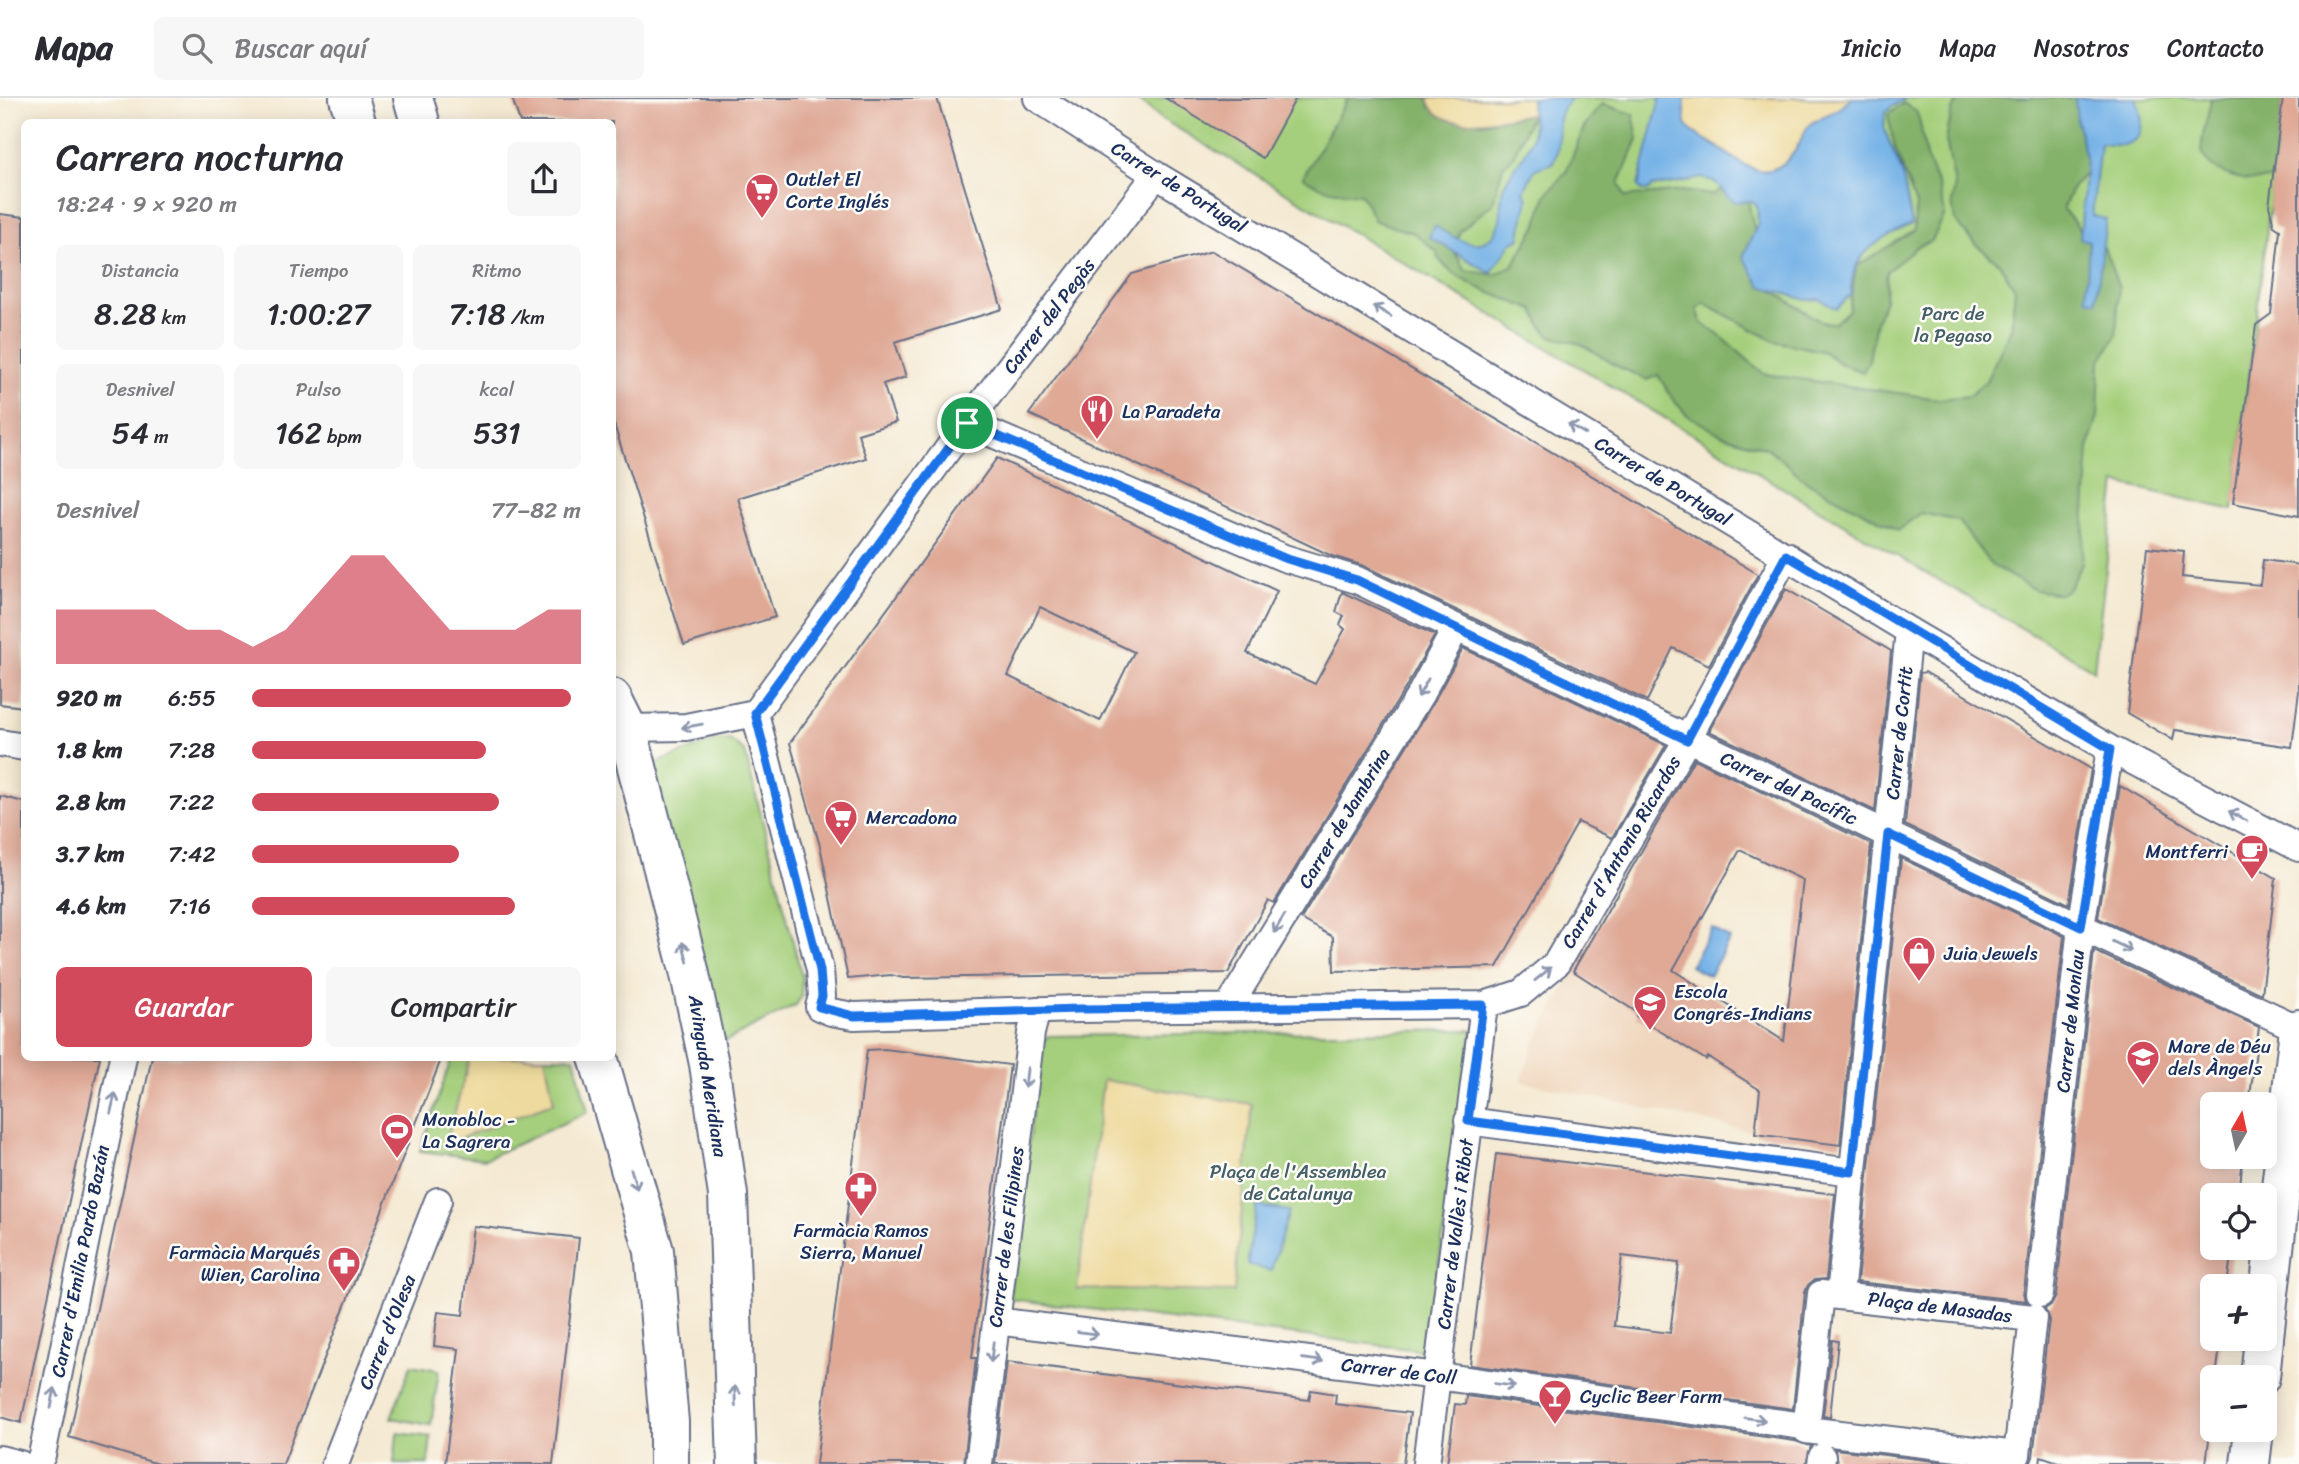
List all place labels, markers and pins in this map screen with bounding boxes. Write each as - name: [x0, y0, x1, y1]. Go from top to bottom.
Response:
- place label: Outlet El Corte Inglés: [786, 163, 889, 218]
- supermarket icon: Outlet El Corte Inglés: [743, 171, 781, 220]
- restaurant icon: La Paradeta: [1078, 392, 1116, 441]
- pin: [937, 393, 997, 453]
- place label: La Paradeta: [1122, 395, 1221, 428]
- supermarket icon: Mercadona: [822, 798, 860, 847]
- place label: Mercadona: [866, 801, 958, 834]
- cafe icon: Montferri: [2233, 832, 2271, 881]
- place label: Montferri: [2145, 835, 2229, 868]
- shop icon: Juia Jewels: [1900, 934, 1938, 983]
- place label: Juia Jewels: [1943, 937, 2038, 970]
- place label: Escola Congrés-Indians: [1674, 975, 1812, 1030]
- school or university icon: Escola Congrés-Indians: [1631, 983, 1669, 1032]
- place label: Mare de Déu dels Àngels: [2168, 1030, 2271, 1085]
- school or university icon: Mare de Déu dels Àngels: [2124, 1038, 2162, 1087]
- place label: Monobloc - La Sagrera: [422, 1103, 515, 1158]
- sports icon: Monobloc - La Sagrera: [378, 1111, 416, 1160]
- pharmacy icon: Farmàcia Ramos Sierra, Manuel: [842, 1169, 880, 1218]
- place label: Farmàcia Ramos Sierra, Manuel: [793, 1214, 929, 1269]
- place label: Farmàcia Marqués Wien, Carolina: [169, 1236, 320, 1291]
- pharmacy icon: Farmàcia Marqués Wien, Carolina: [325, 1244, 363, 1293]
- bar icon: Cyclic Beer Farm: [1536, 1377, 1574, 1426]
- place label: Cyclic Beer Farm: [1580, 1380, 1723, 1413]

